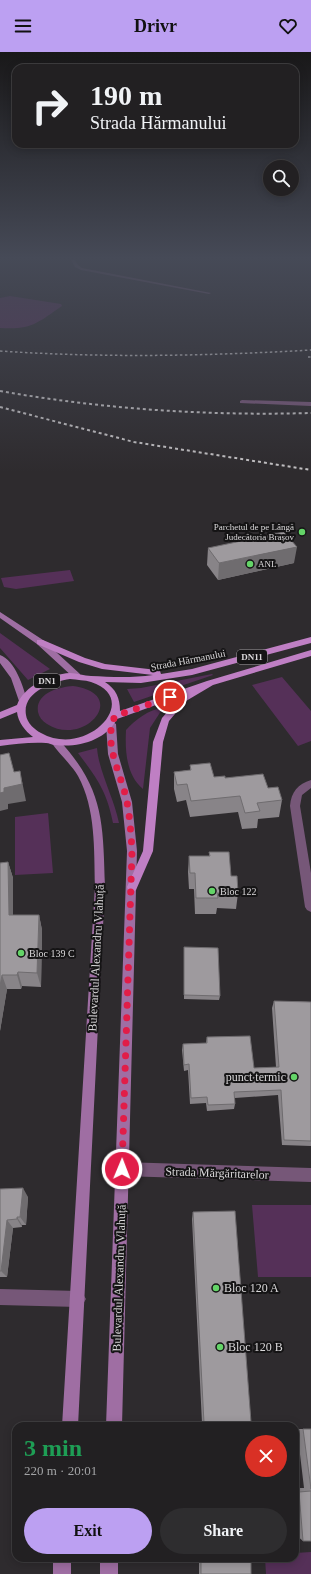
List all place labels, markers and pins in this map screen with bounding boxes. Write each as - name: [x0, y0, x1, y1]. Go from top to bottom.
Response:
- place label: Parchetul de pe Lângă Judecătoria Brașov: [214, 522, 294, 542]
- marker: Parchetul de pe Lângă Judecătoria Brașov: [297, 527, 307, 537]
- marker: ANL: [245, 559, 255, 569]
- place label: ANL: [258, 559, 277, 569]
- pin: [153, 680, 187, 714]
- marker: Bloc 122: [207, 886, 217, 896]
- place label: Bloc 122: [220, 886, 256, 897]
- marker: Bloc 139 C: [16, 948, 26, 958]
- place label: Bloc 139 C: [29, 948, 75, 959]
- place label: punct termic: [226, 1070, 286, 1084]
- marker: punct termic: [289, 1072, 299, 1082]
- place label: Bloc 120 A: [224, 1281, 279, 1295]
- marker: Bloc 120 A: [211, 1283, 221, 1293]
- place label: Bloc 120 B: [228, 1340, 283, 1354]
- marker: Bloc 120 B: [215, 1342, 225, 1352]

